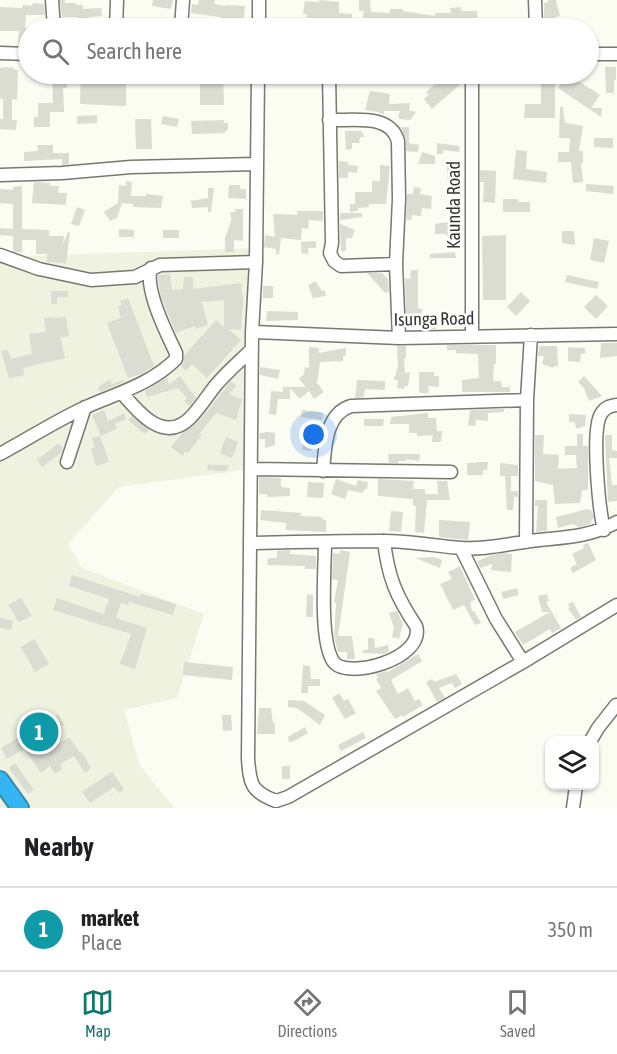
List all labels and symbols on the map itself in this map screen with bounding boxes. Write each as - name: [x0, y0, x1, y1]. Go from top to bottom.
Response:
- street label: Kaunda Road: [443, 161, 464, 249]
- street label: Isunga Road: [393, 307, 475, 330]
- your location: [299, 420, 328, 449]
- pin: 1: [20, 710, 58, 754]

